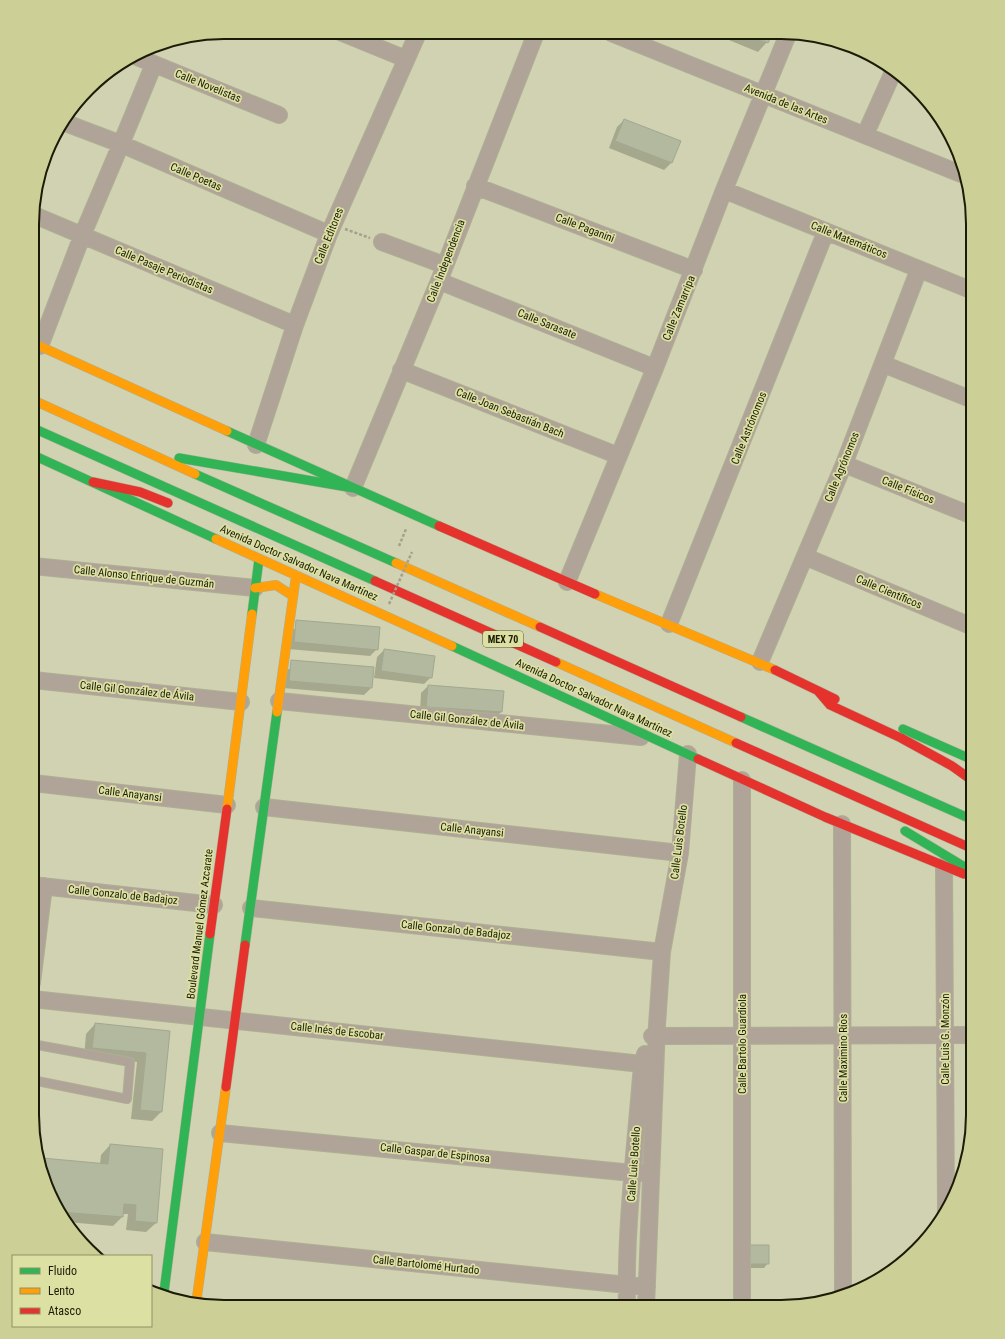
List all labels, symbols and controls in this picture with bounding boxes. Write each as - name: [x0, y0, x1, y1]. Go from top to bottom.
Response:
- street label: Calle Novelistas: [173, 67, 243, 105]
- street label: Avenida de las Artes: [742, 81, 830, 127]
- street label: Calle Poetas: [168, 160, 224, 194]
- street label: Calle Editores: [312, 206, 346, 266]
- street label: Calle Paganini: [554, 211, 616, 245]
- street label: Calle Independencia: [424, 218, 468, 304]
- street label: Calle Matemáticos: [809, 219, 889, 261]
- street label: Calle Pasaje Periodistas: [113, 243, 215, 297]
- street label: Calle Zamarripa: [660, 274, 698, 342]
- street label: Calle Sarasate: [516, 306, 578, 342]
- street label: Calle Joan Sebastián Bach: [454, 385, 566, 441]
- street label: Calle Astrónomos: [728, 390, 770, 466]
- street label: Calle Agrónomos: [822, 430, 862, 504]
- street label: Calle Físicos: [880, 474, 936, 506]
- street label: Avenida Doctor Salvador Nava Martínez: [218, 522, 380, 604]
- street label: Calle Alonso Enrique de Guzmán: [73, 563, 215, 591]
- street label: Calle Científicos: [854, 572, 924, 612]
- road number: MEX 70: [483, 631, 523, 647]
- street label: Avenida Doctor Salvador Nava Martínez: [514, 656, 675, 740]
- street label: Calle Gil González de Ávila: [79, 679, 195, 703]
- street label: Calle Gil González de Ávila: [409, 708, 525, 732]
- street label: Calle Anayansi: [98, 784, 162, 804]
- street label: Calle Luis Botello: [668, 803, 690, 880]
- street label: Calle Anayansi: [440, 820, 504, 840]
- street label: Boulevard Manuel Gómez Azcarate: [184, 848, 216, 1000]
- street label: Calle Gonzalo de Badajoz: [68, 883, 179, 907]
- street label: Calle Gonzalo de Badajoz: [401, 918, 512, 942]
- street label: Calle Luis G. Monzón: [939, 993, 952, 1085]
- street label: Calle Bartolo Guardiola: [736, 994, 749, 1094]
- street label: Calle Maximino Ríos: [837, 1014, 850, 1102]
- street label: Calle Inés de Escobar: [290, 1020, 385, 1042]
- street label: Calle Luis Botello: [625, 1126, 643, 1202]
- street label: Calle Gaspar de Espinosa: [379, 1141, 491, 1165]
- street label: Calle Bartolomé Hurtado: [372, 1253, 480, 1277]
- legend: [12, 1255, 152, 1327]
- text: Fluido: [48, 1264, 77, 1278]
- text: Lento: [48, 1284, 75, 1298]
- text: Atasco: [48, 1304, 81, 1318]

